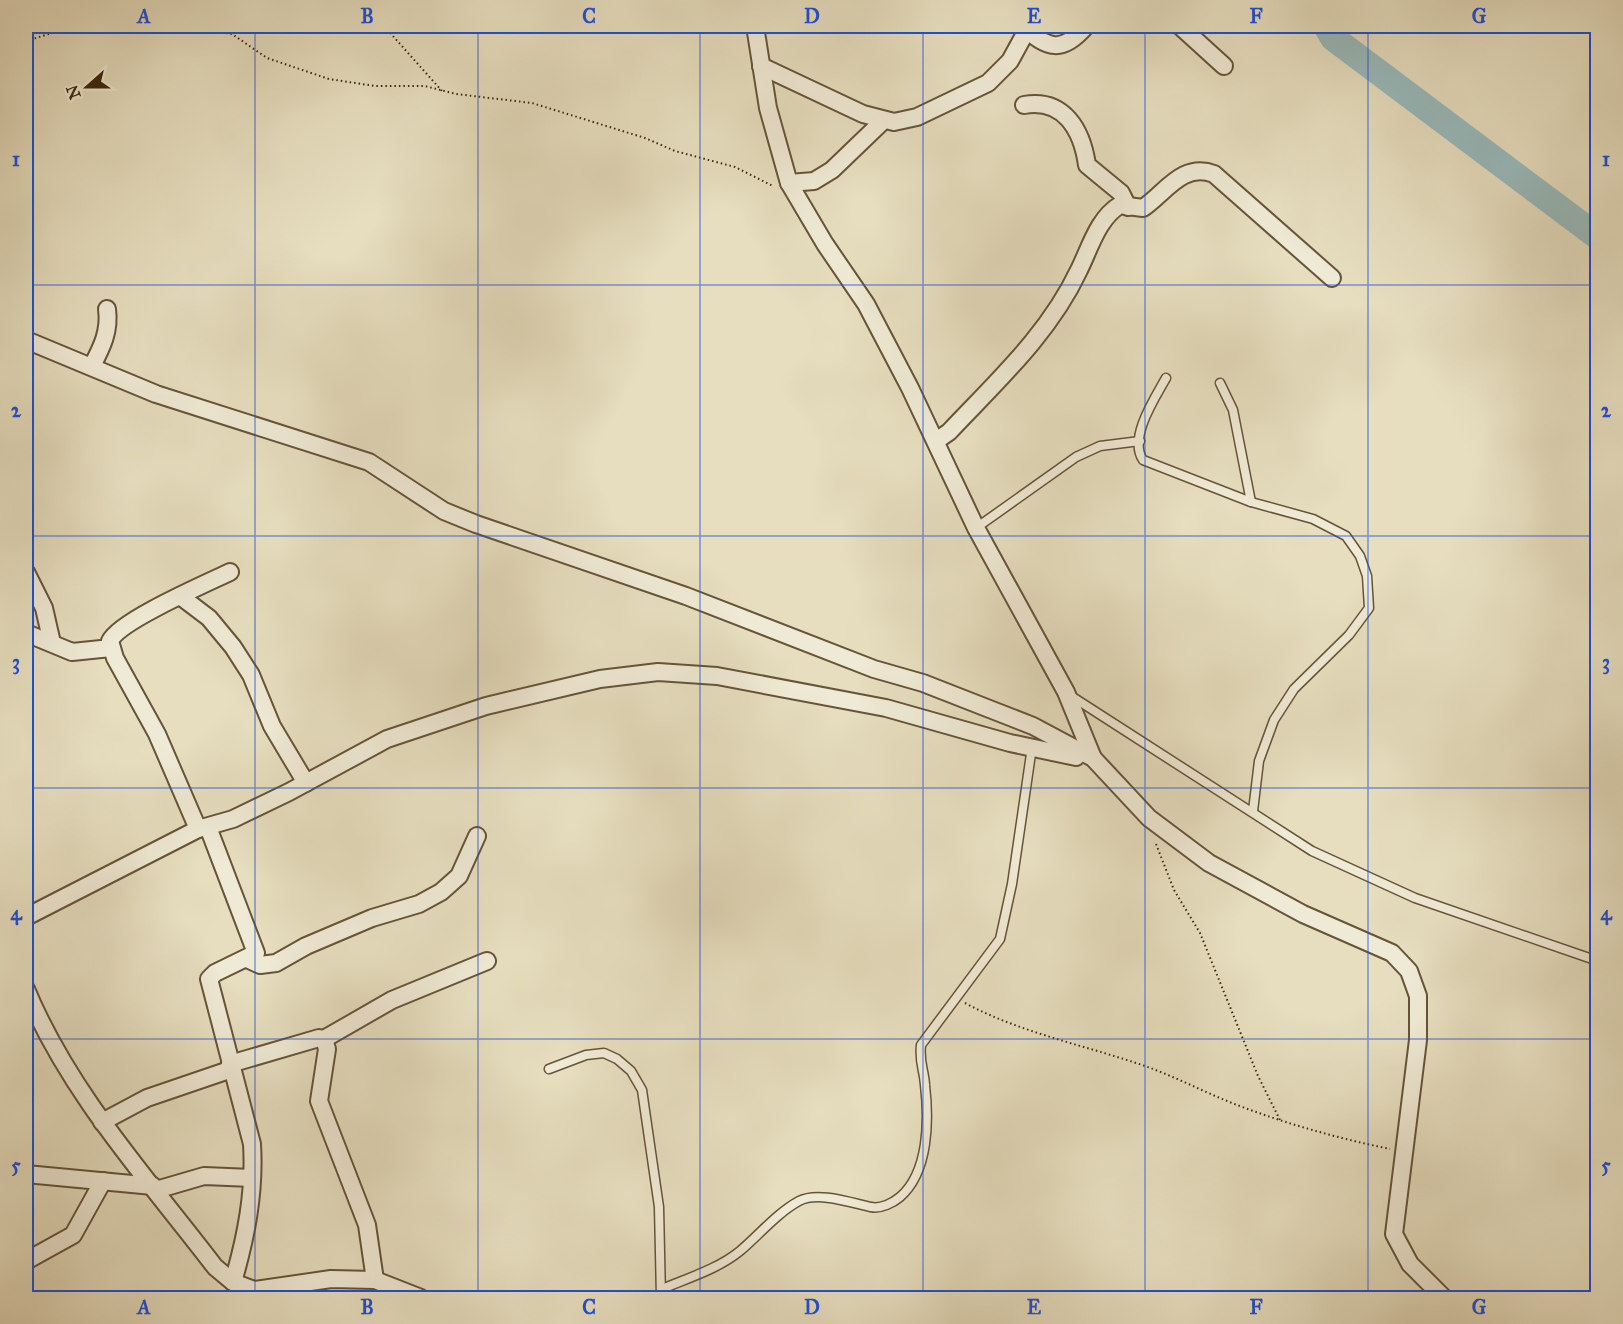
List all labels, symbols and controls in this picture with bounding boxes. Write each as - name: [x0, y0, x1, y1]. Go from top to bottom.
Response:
- text: A: [135, 4, 151, 28]
- text: B: [360, 4, 374, 28]
- text: C: [582, 4, 596, 28]
- text: D: [804, 4, 820, 28]
- text: E: [1027, 4, 1042, 28]
- text: F: [1249, 4, 1263, 28]
- text: G: [1472, 4, 1487, 28]
- north arrow: [57, 57, 117, 117]
- text: N: [62, 82, 85, 102]
- text: 1: [12, 147, 20, 171]
- text: 1: [1602, 147, 1610, 171]
- text: 2: [11, 398, 22, 422]
- text: 2: [1601, 398, 1612, 422]
- text: 3: [12, 650, 20, 675]
- text: 3: [1602, 650, 1610, 675]
- text: 4: [10, 901, 22, 926]
- text: 4: [1600, 901, 1612, 926]
- text: 5: [11, 1153, 21, 1177]
- text: 5: [1601, 1153, 1611, 1177]
- text: A: [135, 1295, 151, 1319]
- text: B: [360, 1295, 374, 1319]
- text: C: [582, 1295, 596, 1319]
- text: D: [804, 1295, 820, 1319]
- text: E: [1027, 1295, 1042, 1319]
- text: F: [1249, 1295, 1263, 1319]
- text: G: [1472, 1295, 1487, 1319]

